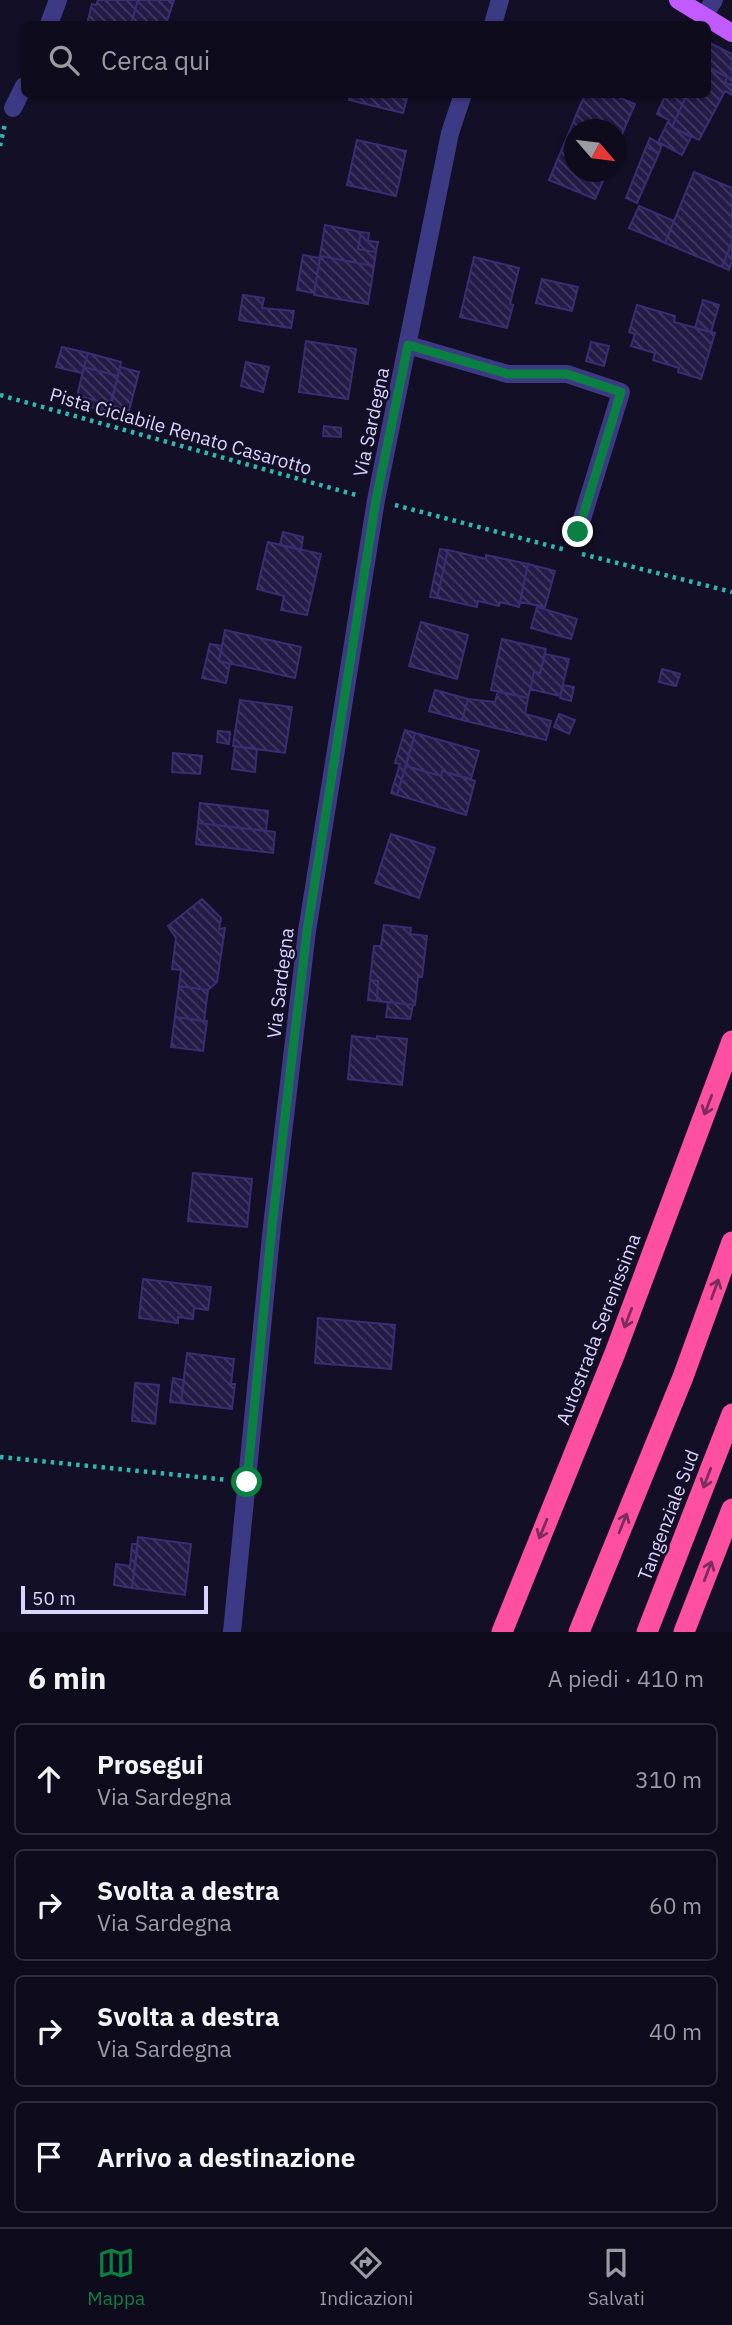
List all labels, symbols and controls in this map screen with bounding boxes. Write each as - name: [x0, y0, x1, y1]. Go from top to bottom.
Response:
- search box: [21, 21, 711, 98]
- icon: search: [45, 41, 83, 79]
- text: Cerca qui: [101, 43, 210, 77]
- north arrow: [564, 119, 627, 182]
- street label: Via Sardegna: [348, 365, 394, 479]
- street label: Pista Ciclabile Renato Casarotto: [47, 382, 315, 480]
- route end: [562, 516, 593, 547]
- street label: Via Sardegna: [261, 926, 299, 1040]
- one-way arrow: [701, 1094, 713, 1116]
- street label: Autostrada Serenissima: [550, 1230, 646, 1428]
- one-way arrow: [710, 1278, 722, 1300]
- one-way arrow: [621, 1307, 633, 1329]
- street label: Tangenziale Sud: [632, 1446, 704, 1584]
- route start: [231, 1466, 262, 1497]
- one-way arrow: [700, 1466, 713, 1488]
- one-way arrow: [617, 1513, 630, 1535]
- one-way arrow: [536, 1518, 549, 1540]
- one-way arrow: [703, 1560, 715, 1582]
- scale bar: [21, 1583, 208, 1615]
- text: 50 m: [32, 1586, 76, 1610]
- text: 6 min: [28, 1658, 106, 1697]
- text: A piedi · 410 m: [548, 1663, 704, 1693]
- text: Prosegui: [97, 1747, 204, 1781]
- icon: ahead: [30, 1760, 68, 1798]
- text: 310 m: [635, 1764, 702, 1794]
- text: Via Sardegna: [97, 1781, 232, 1811]
- text: Svolta a destra: [97, 1873, 279, 1907]
- icon: right: [30, 1886, 68, 1924]
- text: 60 m: [649, 1890, 702, 1920]
- text: Via Sardegna: [97, 1907, 232, 1937]
- text: Svolta a destra: [97, 1999, 279, 2033]
- icon: right: [30, 2012, 68, 2050]
- text: 40 m: [649, 2016, 702, 2046]
- text: Via Sardegna: [97, 2033, 232, 2063]
- icon: arrive: [30, 2138, 68, 2176]
- text: Arrivo a destinazione: [97, 2140, 355, 2174]
- tab: Mappa: [87, 2244, 145, 2310]
- tab: Indicazioni: [320, 2244, 413, 2310]
- tab: Salvati: [588, 2244, 645, 2310]

